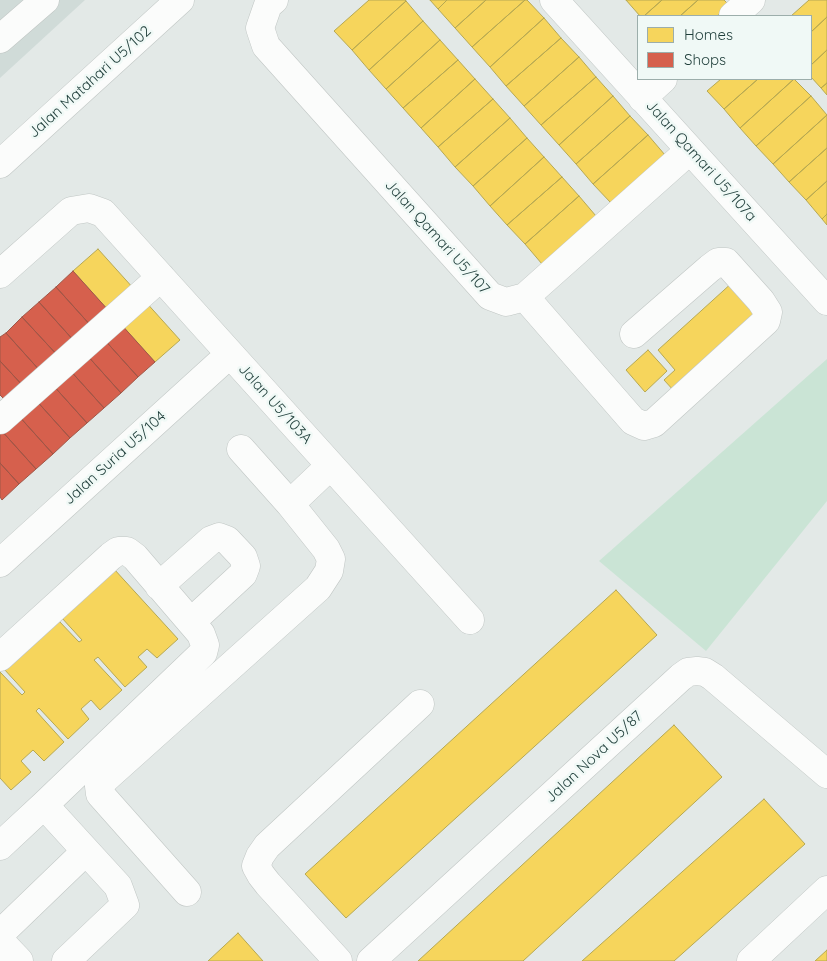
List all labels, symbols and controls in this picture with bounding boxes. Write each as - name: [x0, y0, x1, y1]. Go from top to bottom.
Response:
- legend: [637, 15, 812, 80]
- street label: Jalan Matahari U5/102: [25, 22, 155, 142]
- text: Homes: [684, 25, 733, 44]
- text: Shops: [684, 50, 726, 69]
- street label: Jalan Qamari U5/107a: [642, 97, 760, 225]
- street label: Jalan Qamari U5/107: [381, 176, 493, 298]
- street label: Jalan U5/103A: [234, 360, 316, 448]
- street label: Jalan Suria U5/104: [60, 407, 170, 509]
- street label: Jalan Nova U5/87: [542, 707, 646, 807]

